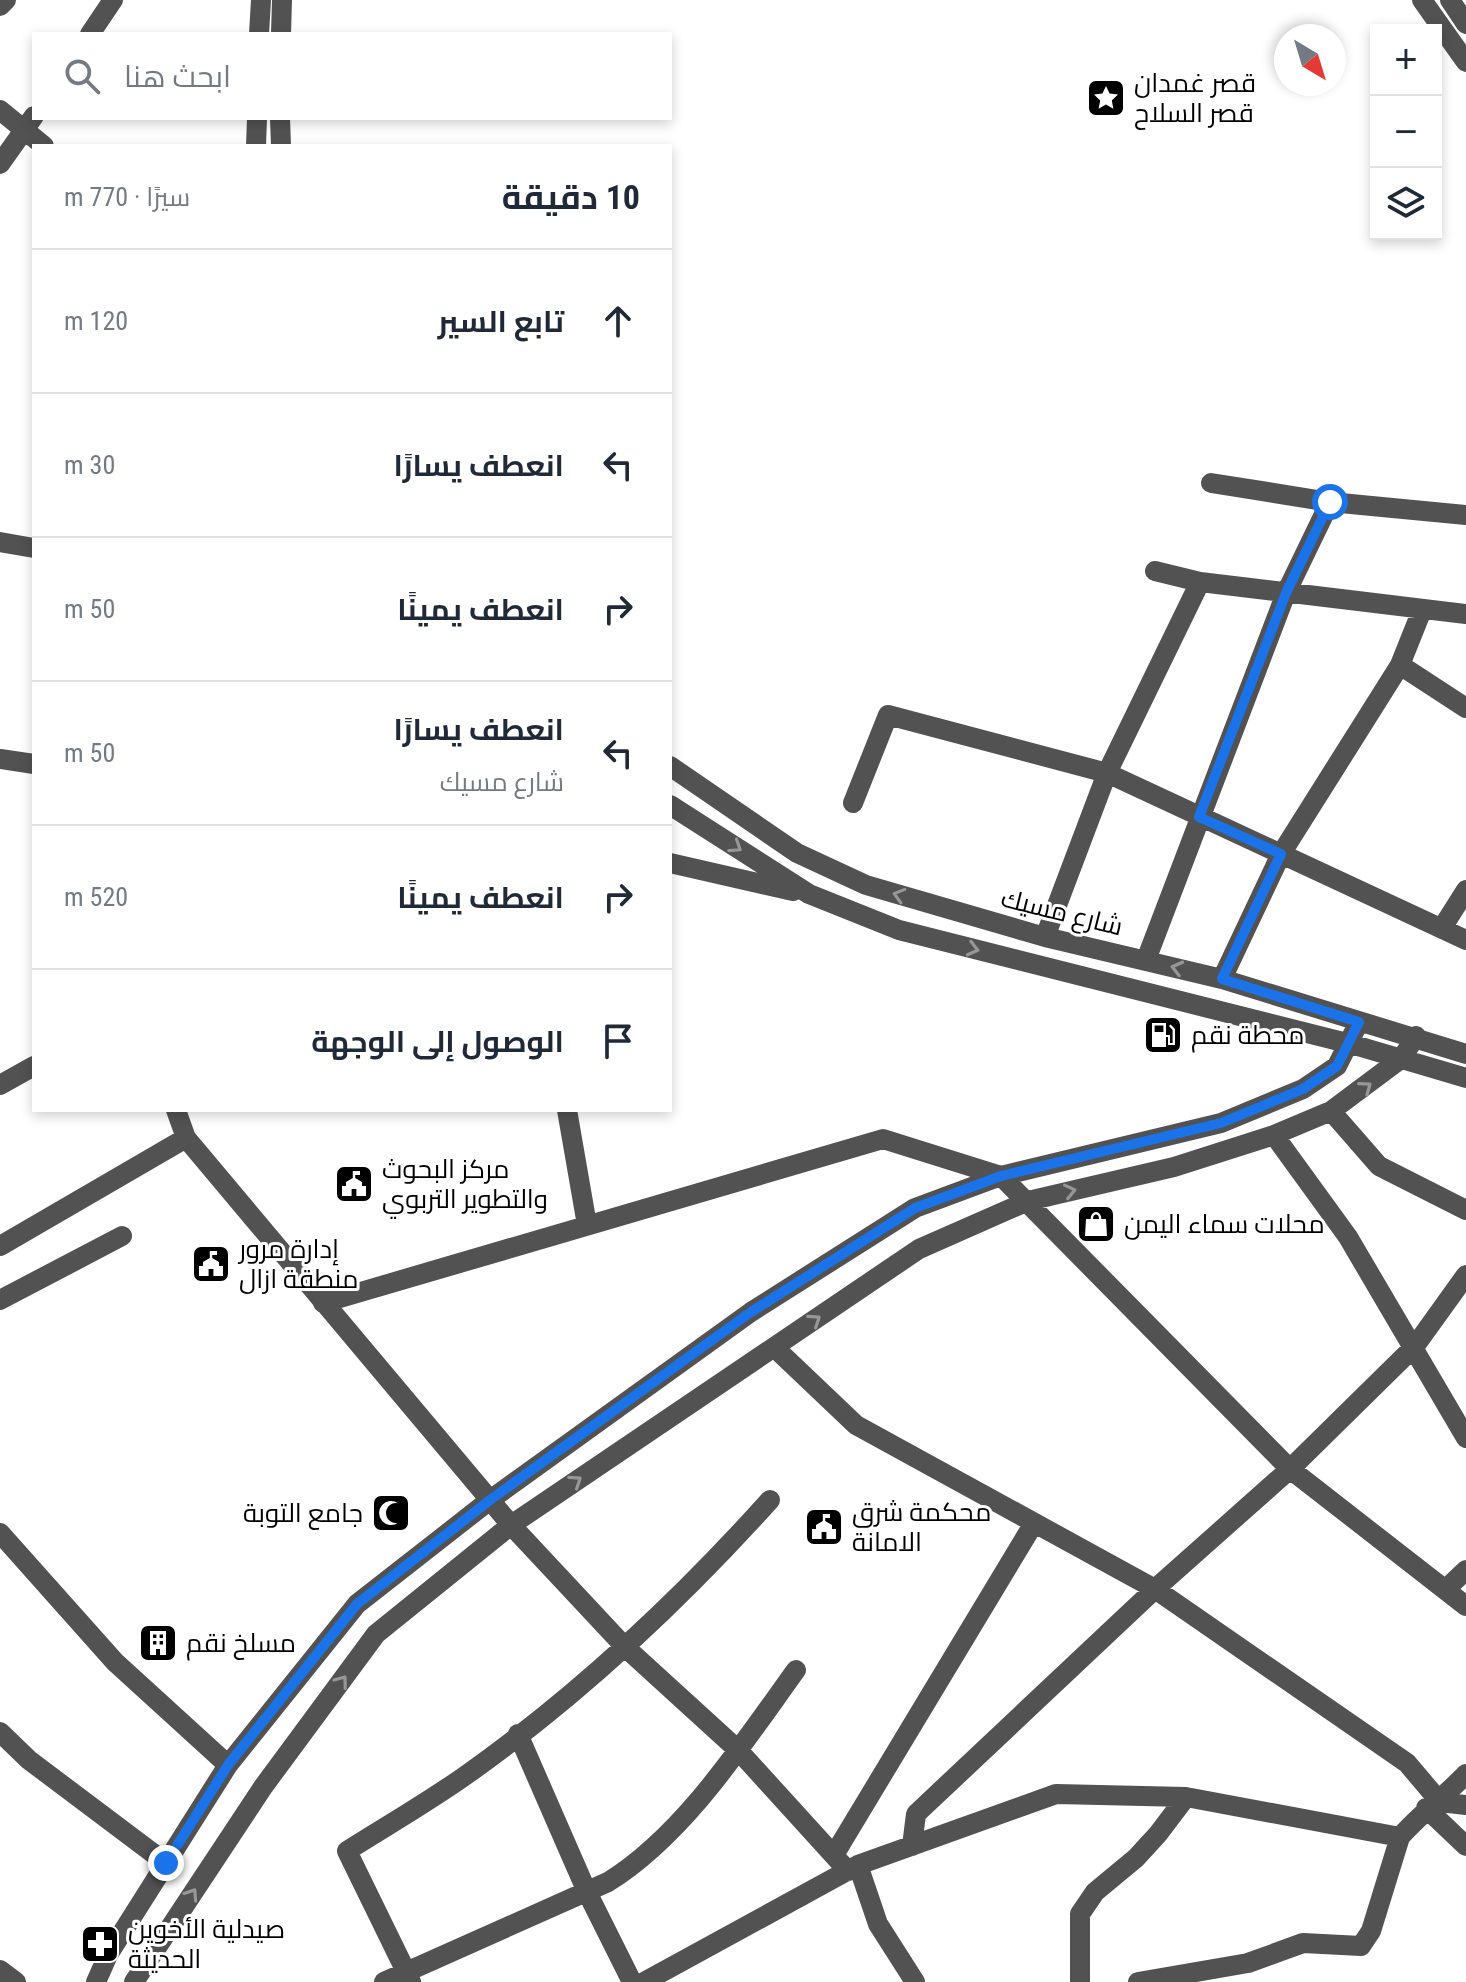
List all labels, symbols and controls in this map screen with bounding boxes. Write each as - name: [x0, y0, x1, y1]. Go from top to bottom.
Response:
- north arrow: [1274, 24, 1346, 96]
- map controls: [1370, 24, 1442, 240]
- button: +: [1370, 24, 1442, 96]
- search box: [32, 32, 672, 120]
- icon: search: [60, 54, 104, 98]
- text: ابحث هنا: [124, 59, 231, 94]
- place label: قصر غمدان قصر السلاح: [1134, 68, 1256, 130]
- place icon: قصر غمدان قصر السلاح: [1085, 77, 1127, 119]
- button: −: [1370, 96, 1442, 168]
- button: layers: [1370, 168, 1442, 240]
- text: 10 دقيقة: [502, 177, 640, 217]
- text: سيرًا · 770 m: [64, 182, 190, 212]
- icon: ahead: [596, 299, 640, 343]
- text: تابع السير: [438, 304, 564, 339]
- text: 120 m: [64, 306, 128, 336]
- icon: left: [596, 443, 640, 487]
- text: انعطف يسارًا: [393, 448, 564, 483]
- text: 30 m: [64, 450, 115, 480]
- route start: [1312, 484, 1348, 520]
- icon: right: [596, 587, 640, 631]
- text: انعطف يمينًا: [397, 592, 564, 627]
- text: 50 m: [64, 594, 115, 624]
- text: انعطف يسارًا: [393, 712, 564, 747]
- icon: left: [596, 731, 640, 775]
- text: 50 m: [64, 738, 115, 768]
- text: شارع مسيك: [440, 767, 564, 797]
- one-way arrow: [727, 838, 741, 853]
- icon: right: [596, 875, 640, 919]
- text: انعطف يمينًا: [397, 880, 564, 915]
- text: 520 m: [64, 882, 128, 912]
- street label: شارع مسيك: [998, 882, 1126, 944]
- one-way arrow: [892, 888, 906, 904]
- one-way arrow: [965, 939, 979, 956]
- one-way arrow: [1171, 960, 1185, 977]
- fuel station icon: محطة نقم: [1142, 1014, 1184, 1056]
- icon: arrive: [596, 1019, 640, 1063]
- place label: محطة نقم: [1191, 1020, 1305, 1053]
- text: الوصول إلى الوجهة: [311, 1024, 564, 1059]
- one-way arrow: [1357, 1082, 1371, 1097]
- place label: مركز البحوث والتطوير التربوي: [382, 1154, 548, 1219]
- public building icon: مركز البحوث والتطوير التربوي: [333, 1163, 375, 1205]
- one-way arrow: [1062, 1184, 1076, 1201]
- shop icon: محلات سماء اليمن: [1075, 1203, 1117, 1245]
- place label: محلات سماء اليمن: [1124, 1209, 1325, 1240]
- place label: إدارة مرور منطقة ازال: [237, 1234, 359, 1294]
- public building icon: إدارة مرور منطقة ازال: [190, 1243, 232, 1285]
- one-way arrow: [806, 1315, 820, 1330]
- one-way arrow: [568, 1476, 582, 1491]
- mosque icon: جامع التوبة: [370, 1492, 412, 1534]
- place label: محكمة شرق الامانة: [852, 1497, 991, 1557]
- place label: جامع التوبة: [243, 1498, 363, 1530]
- public building icon: محكمة شرق الامانة: [803, 1506, 845, 1548]
- building icon: مسلخ نقم: [137, 1622, 179, 1664]
- place label: مسلخ نقم: [186, 1628, 296, 1661]
- one-way arrow: [332, 1675, 346, 1690]
- route end: [148, 1845, 184, 1881]
- one-way arrow: [183, 1888, 198, 1902]
- place label: صيدلية الأخوين الحديثة: [128, 1914, 285, 1974]
- pharmacy icon: صيدلية الأخوين الحديثة: [79, 1923, 121, 1965]

